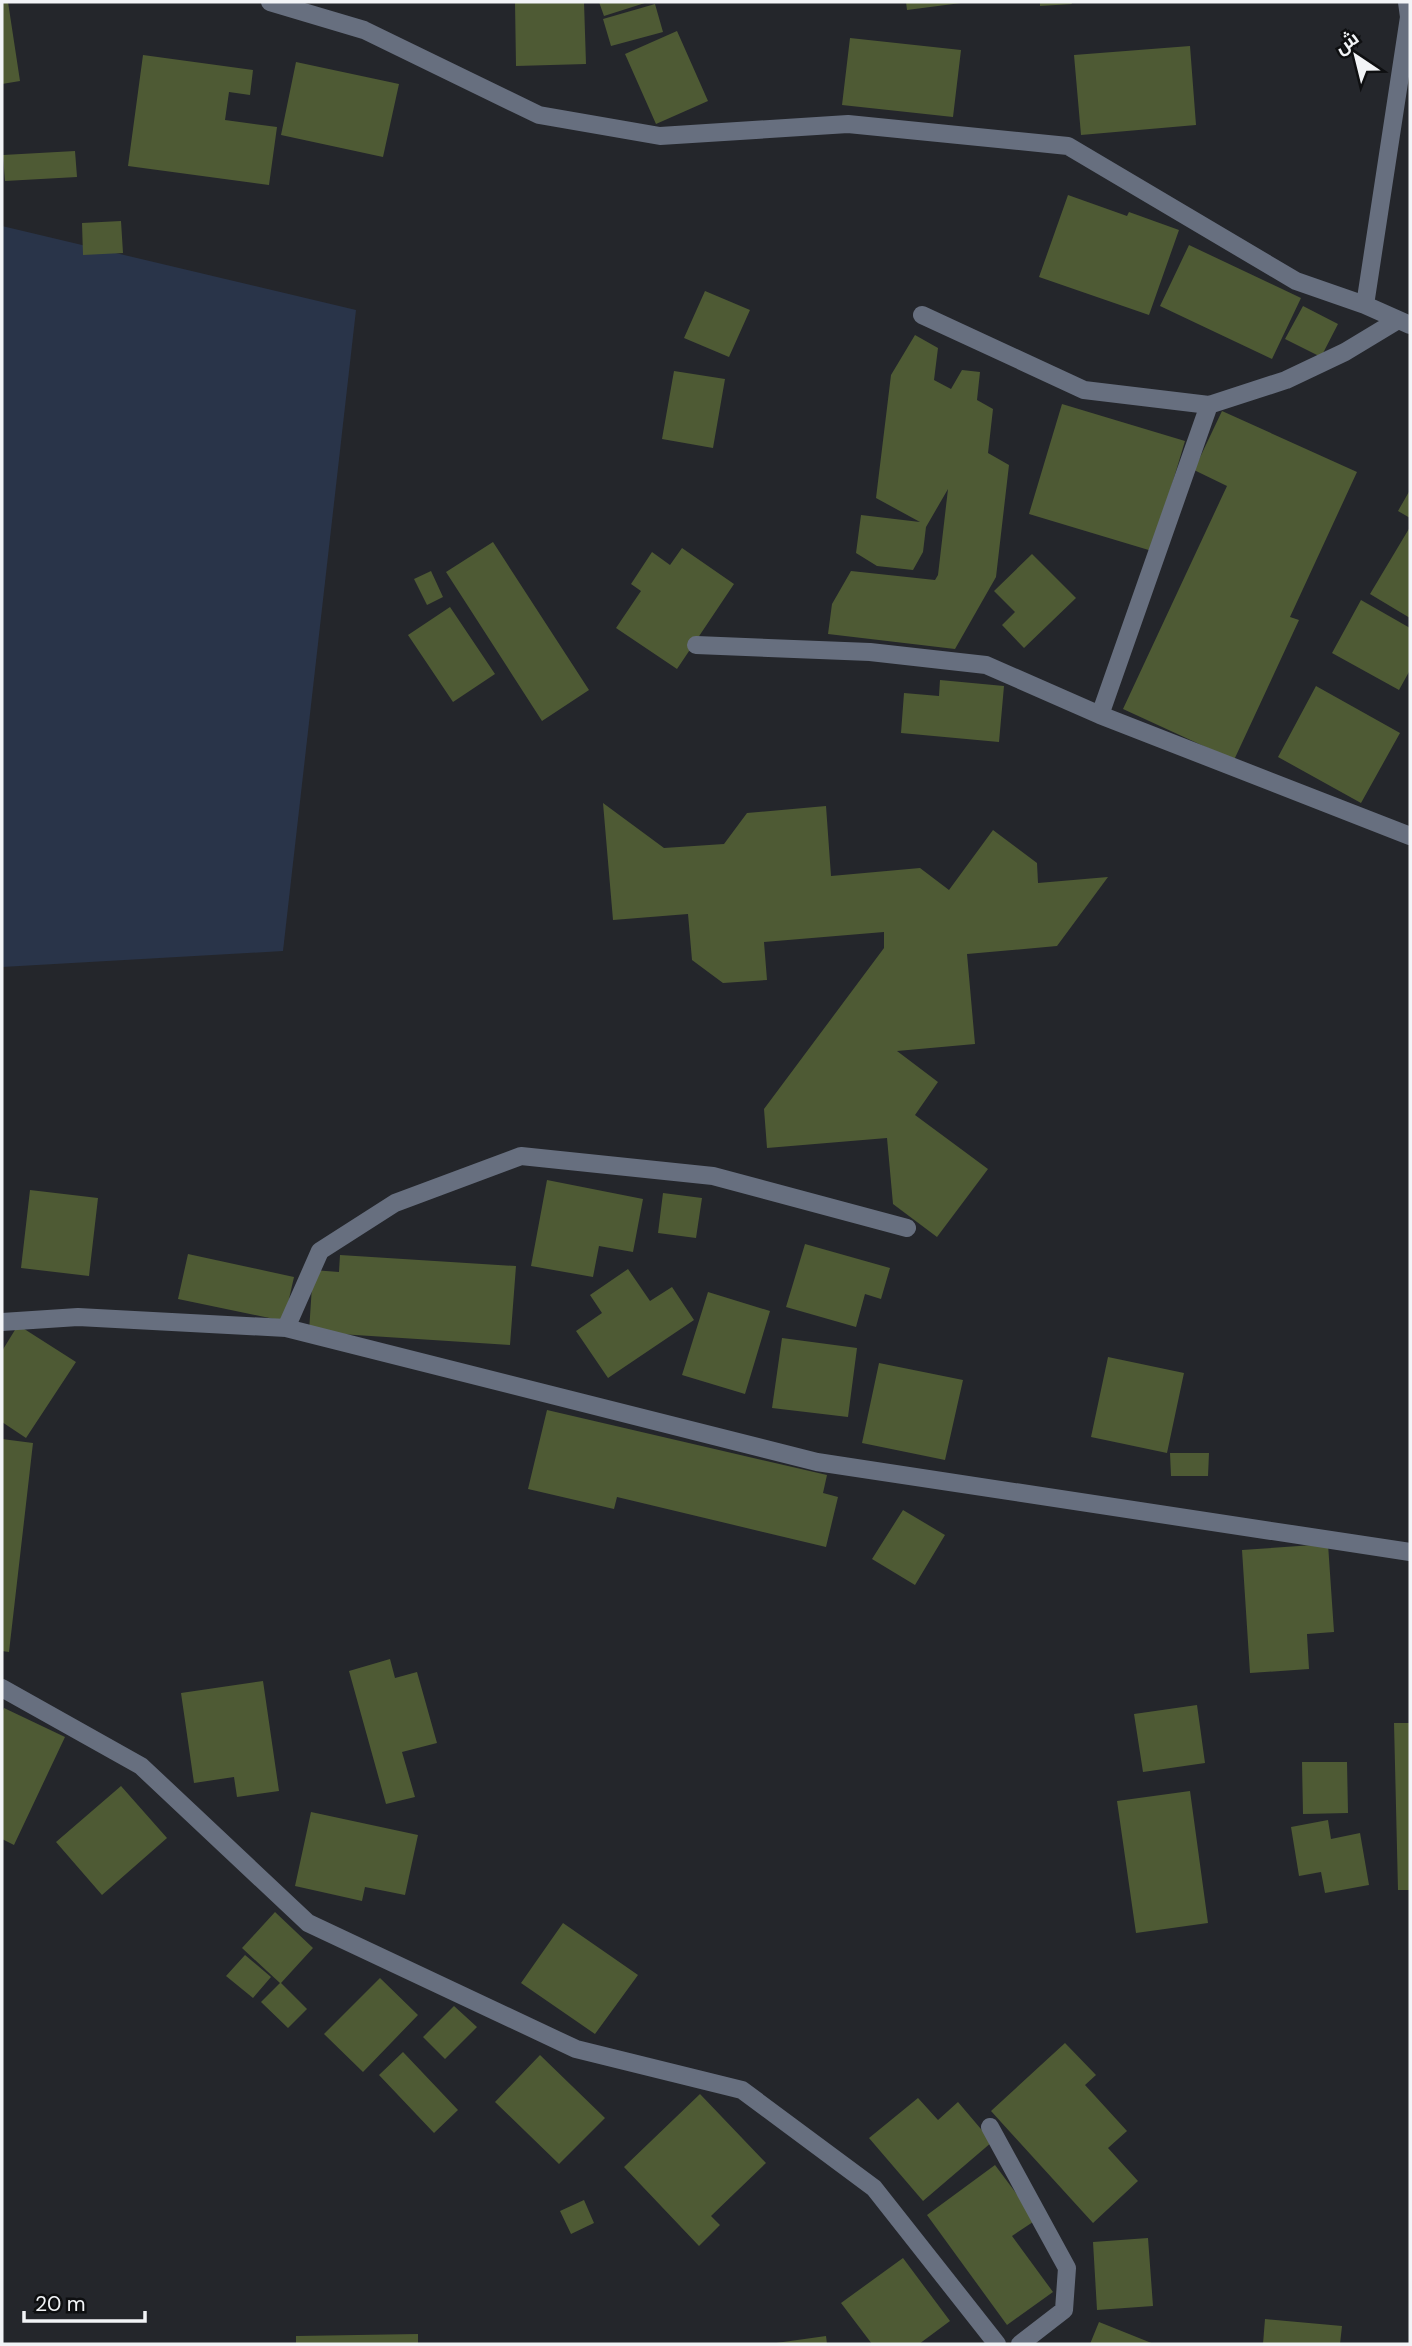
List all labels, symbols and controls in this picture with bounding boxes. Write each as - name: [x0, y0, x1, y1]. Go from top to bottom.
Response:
- north arrow: [1321, 21, 1391, 91]
- text: ش: [1329, 25, 1364, 60]
- scale bar: [24, 2280, 145, 2324]
- text: 20 m: [35, 2290, 86, 2318]

